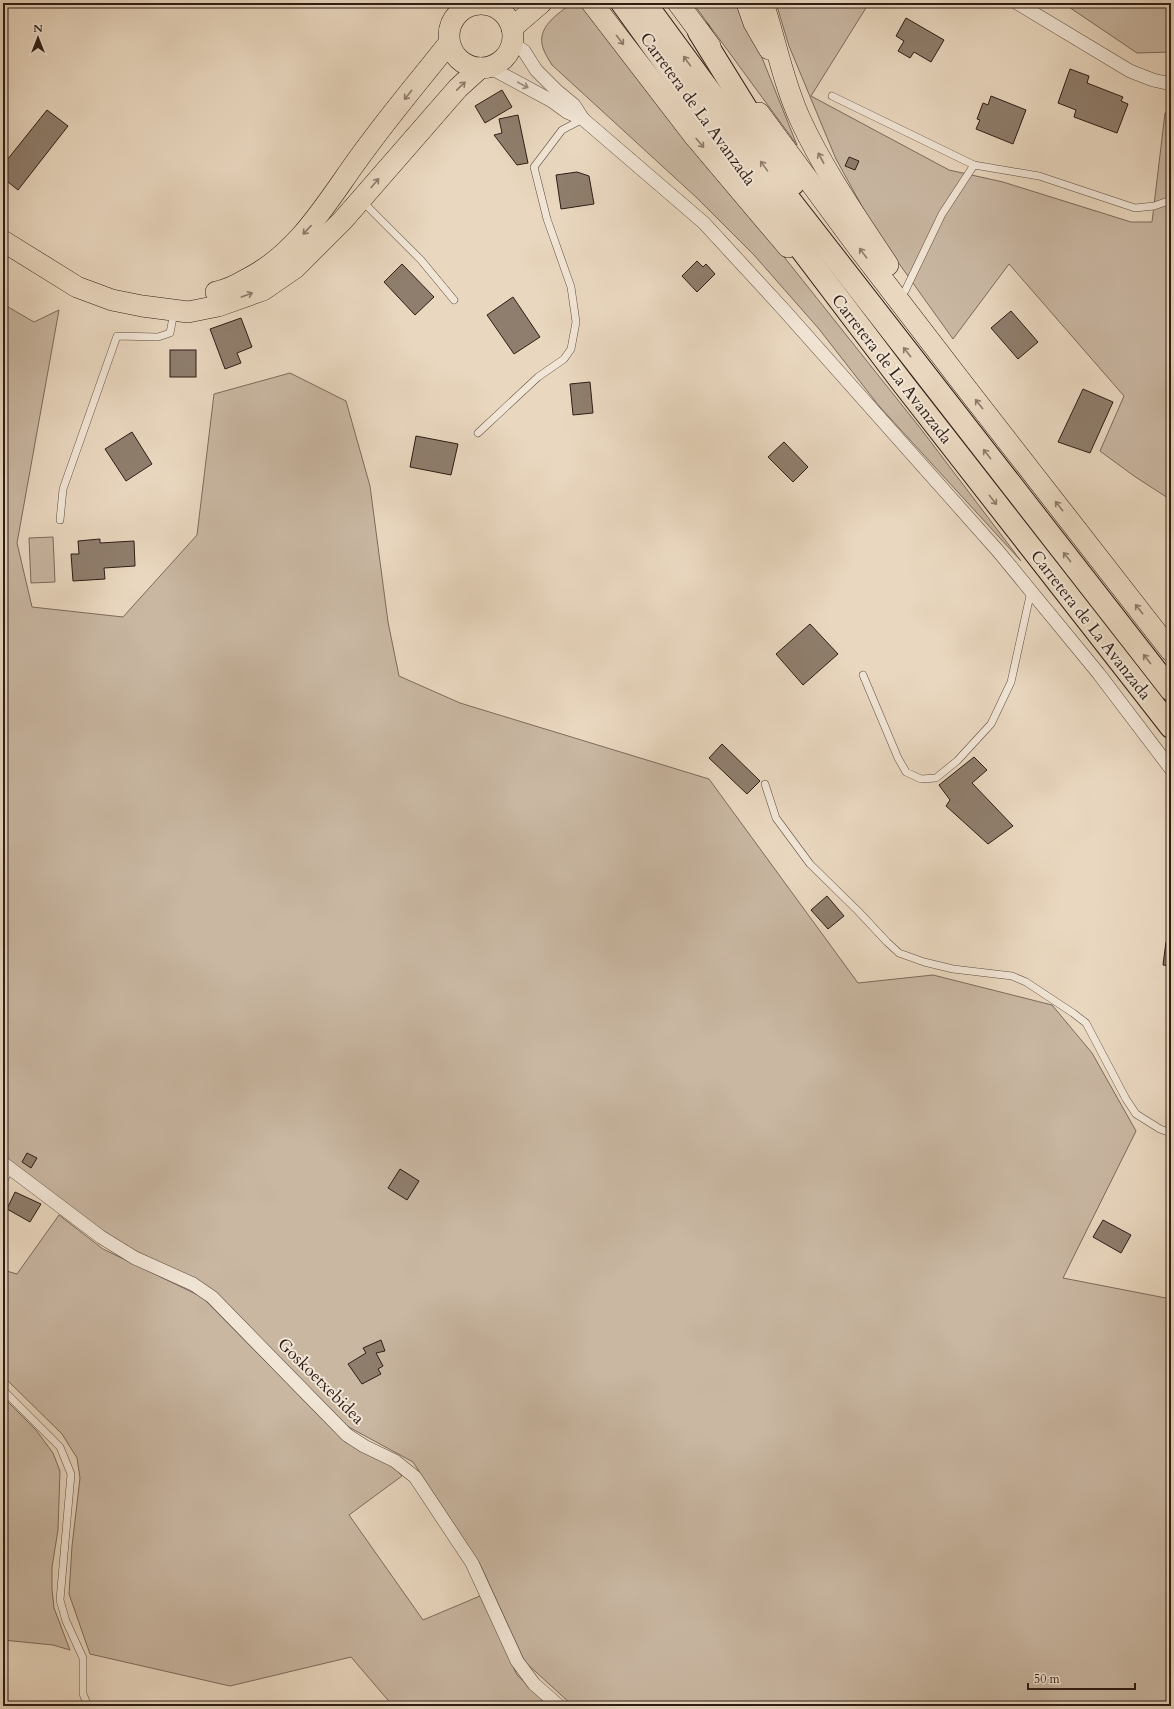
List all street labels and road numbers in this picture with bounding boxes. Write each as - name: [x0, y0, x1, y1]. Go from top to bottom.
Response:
- street label: Carretera de La Avanzada: [635, 28, 762, 191]
- street label: Carretera de La Avanzada: [826, 289, 958, 449]
- street label: Carretera de La Avanzada: [1025, 545, 1157, 705]
- street label: Goskoetxebidea: [273, 1333, 370, 1430]

